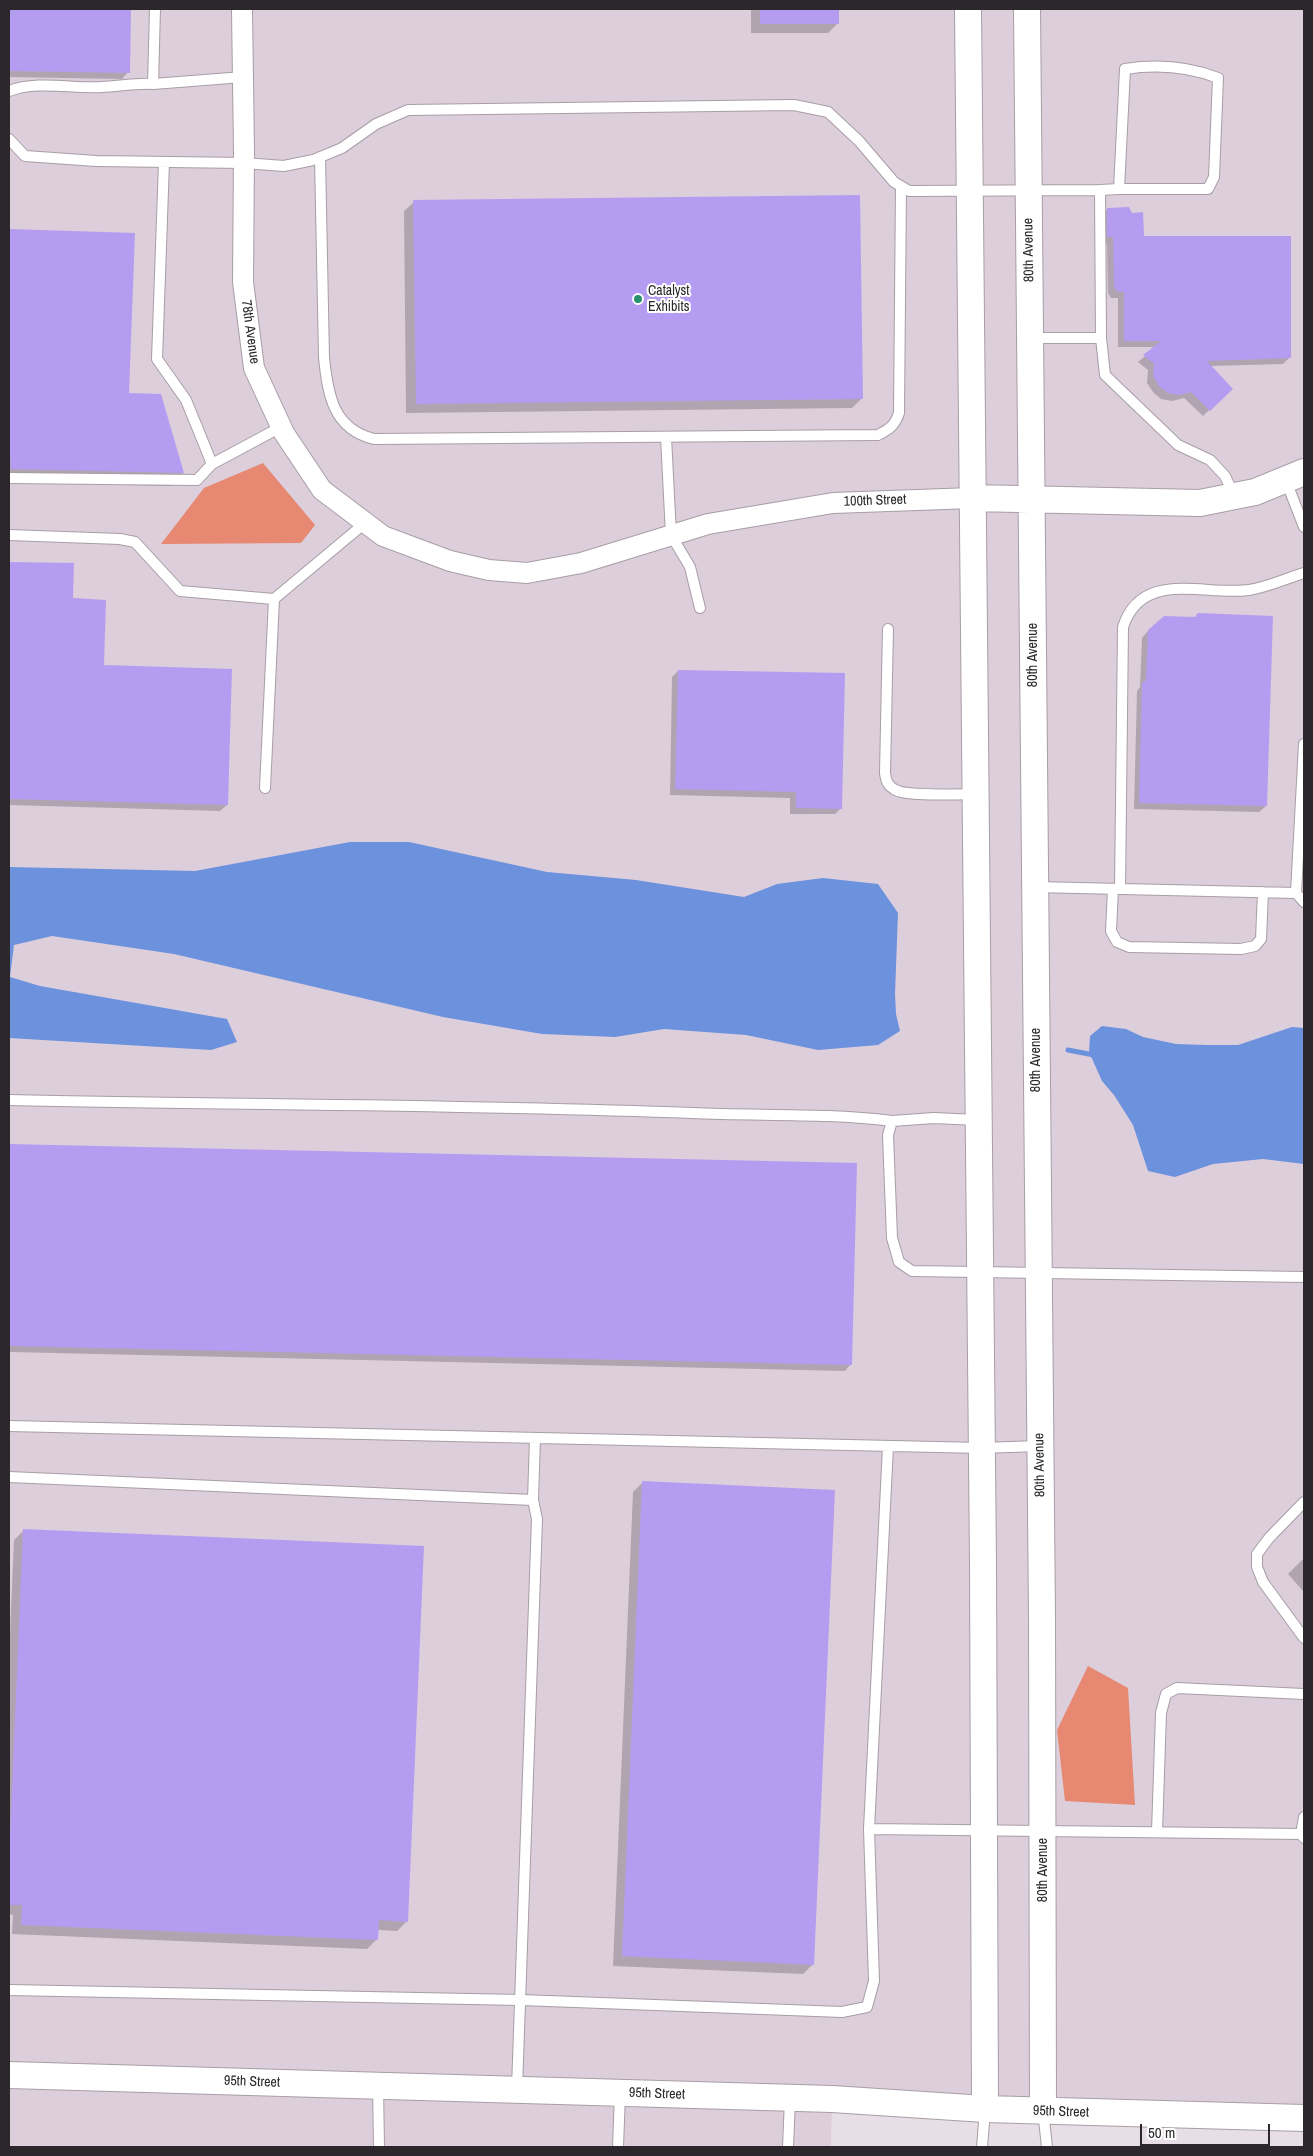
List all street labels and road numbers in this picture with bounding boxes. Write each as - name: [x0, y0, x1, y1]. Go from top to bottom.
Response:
- street label: 80th Avenue: [1020, 218, 1038, 282]
- street label: 78th Avenue: [237, 299, 263, 365]
- street label: 100th Street: [843, 492, 907, 510]
- street label: 80th Avenue: [1025, 623, 1041, 687]
- street label: 80th Avenue: [1028, 1028, 1044, 1092]
- street label: 80th Avenue: [1031, 1433, 1049, 1497]
- street label: 80th Avenue: [1035, 1838, 1051, 1902]
- street label: 95th Street: [224, 2073, 280, 2091]
- street label: 95th Street: [629, 2085, 685, 2103]
- street label: 95th Street: [1033, 2103, 1089, 2121]

